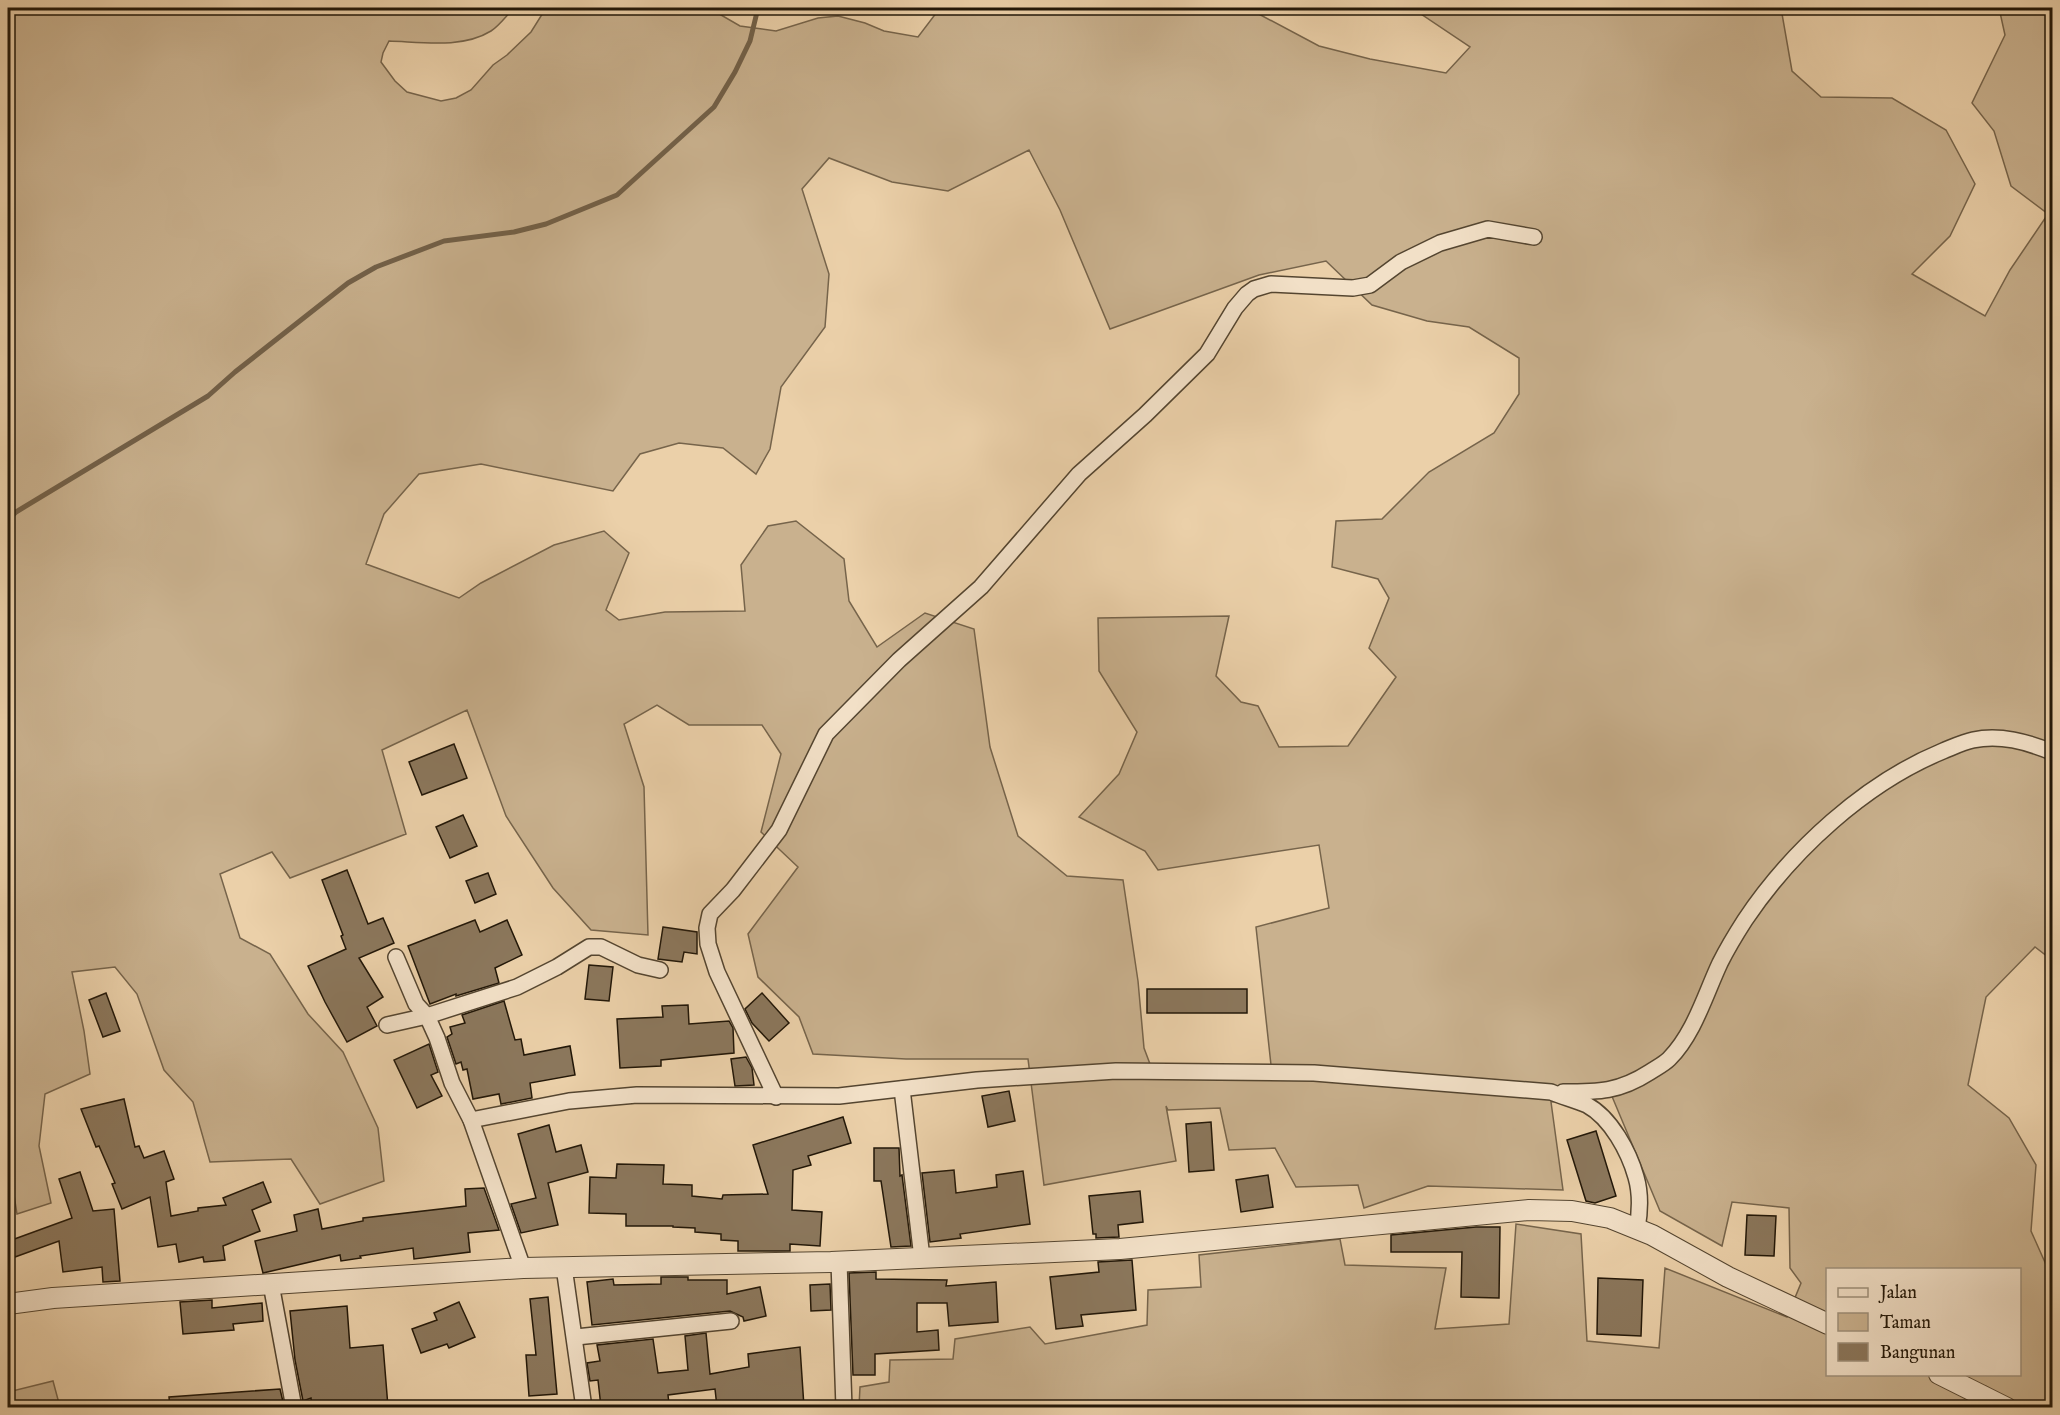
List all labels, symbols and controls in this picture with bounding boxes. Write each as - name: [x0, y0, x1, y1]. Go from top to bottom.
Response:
- legend: [1826, 1268, 2021, 1376]
- text: Jalan: [1878, 1282, 1917, 1305]
- text: Taman: [1880, 1312, 1931, 1335]
- text: Bangunan: [1880, 1342, 1956, 1365]

